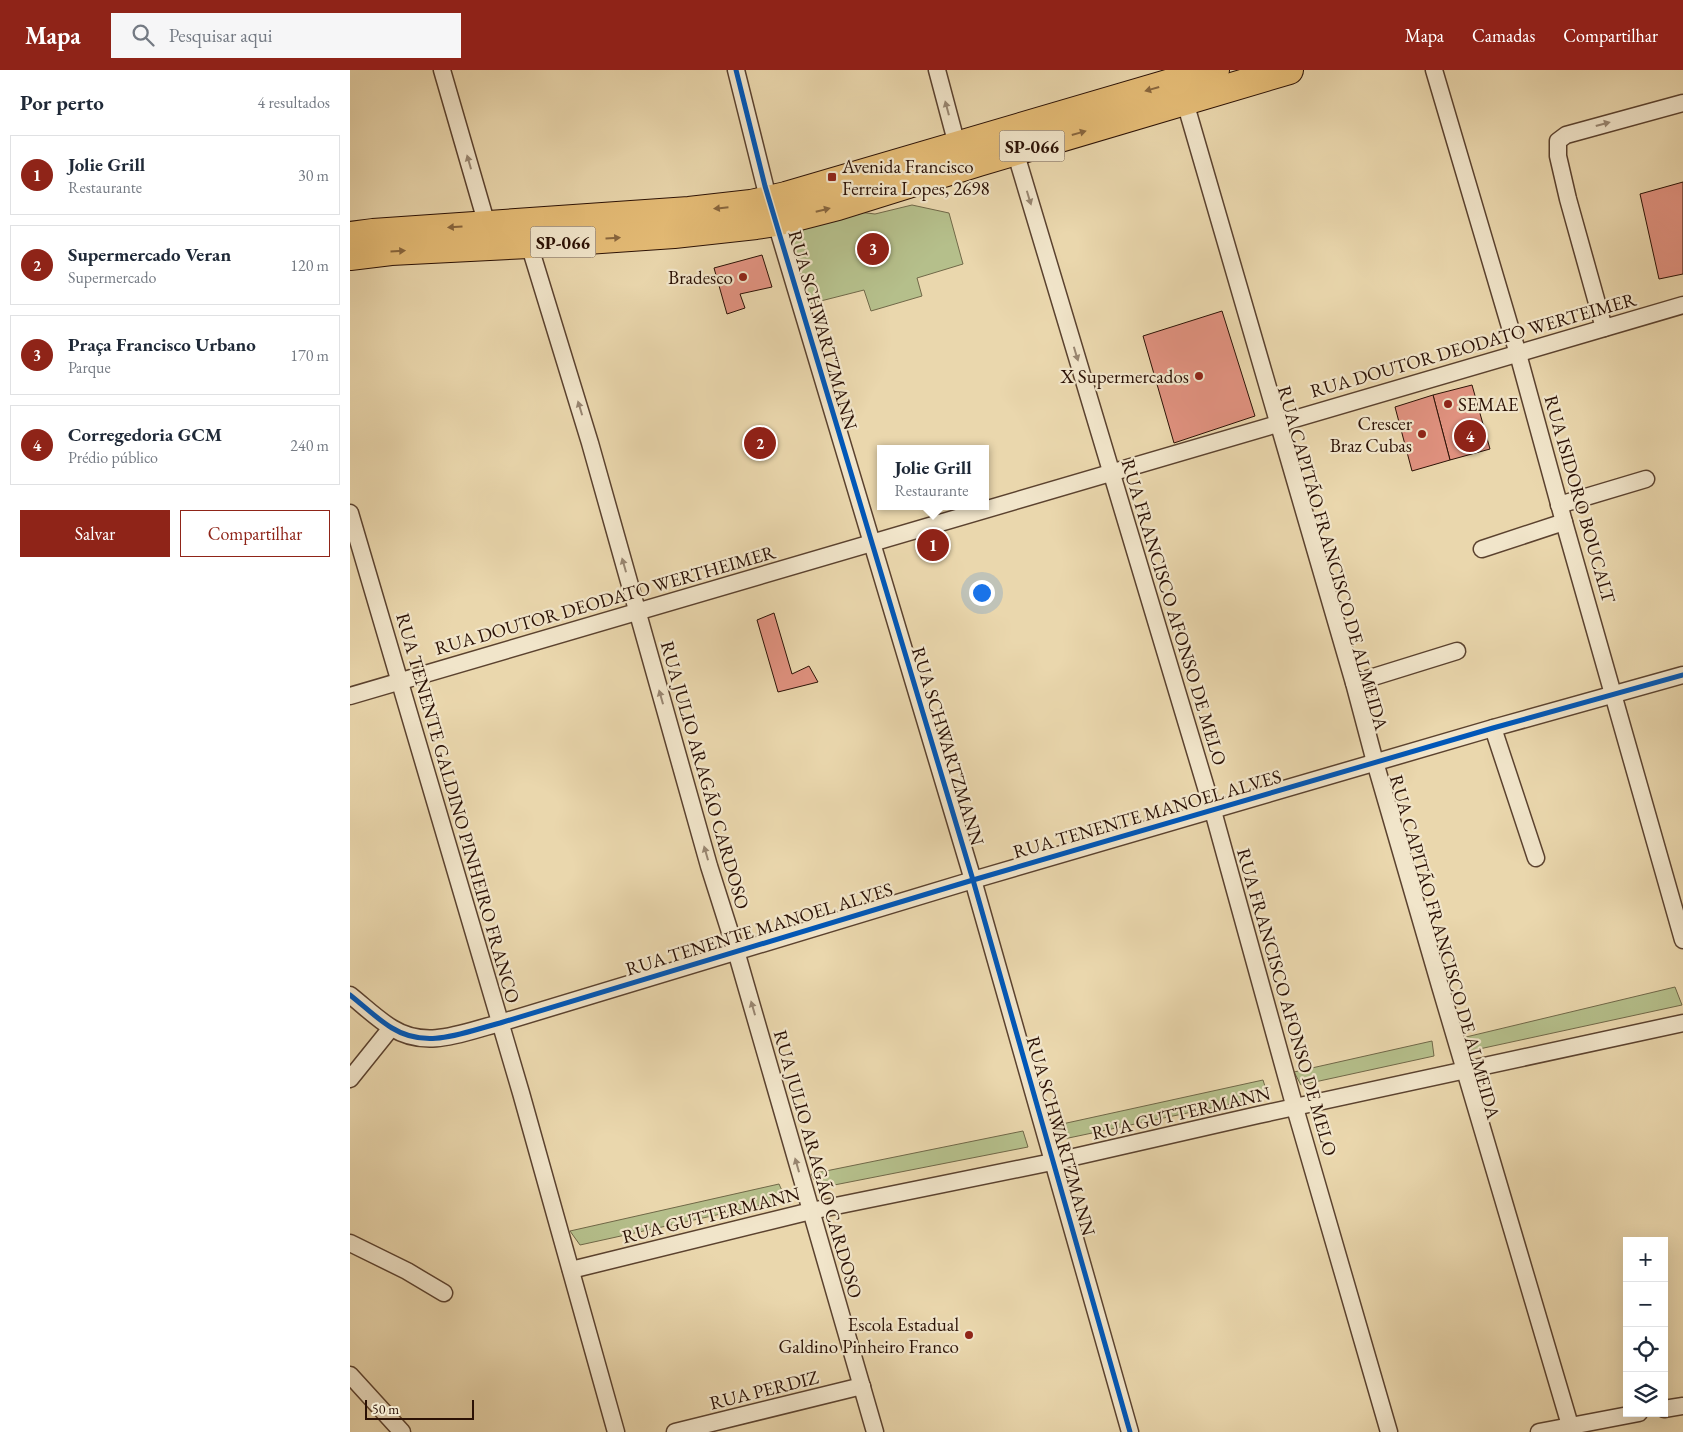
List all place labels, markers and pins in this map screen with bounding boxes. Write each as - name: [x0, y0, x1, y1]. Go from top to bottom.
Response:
- place label: Avenida Francisco Ferreira Lopes, 2698: [841, 154, 990, 201]
- marker: Avenida Francisco Ferreira Lopes, 2698: [826, 171, 838, 183]
- pin: 3: [857, 230, 889, 268]
- place label: Bradesco: [668, 265, 733, 290]
- marker: Bradesco: [737, 271, 749, 283]
- place label: X Supermercados: [1060, 364, 1189, 389]
- marker: X Supermercados: [1193, 370, 1205, 382]
- place label: SEMAE: [1458, 392, 1519, 417]
- marker: SEMAE: [1442, 398, 1454, 410]
- place label: Crescer Braz Cubas: [1330, 411, 1413, 458]
- pin: 4: [1454, 417, 1486, 455]
- pin: 2: [744, 424, 776, 462]
- marker: Crescer Braz Cubas: [1416, 428, 1428, 440]
- pin: 1: [917, 526, 949, 564]
- place label: Escola Estadual Galdino Pinheiro Franco: [778, 1312, 959, 1359]
- marker: Escola Estadual Galdino Pinheiro Franco: [963, 1329, 975, 1341]

